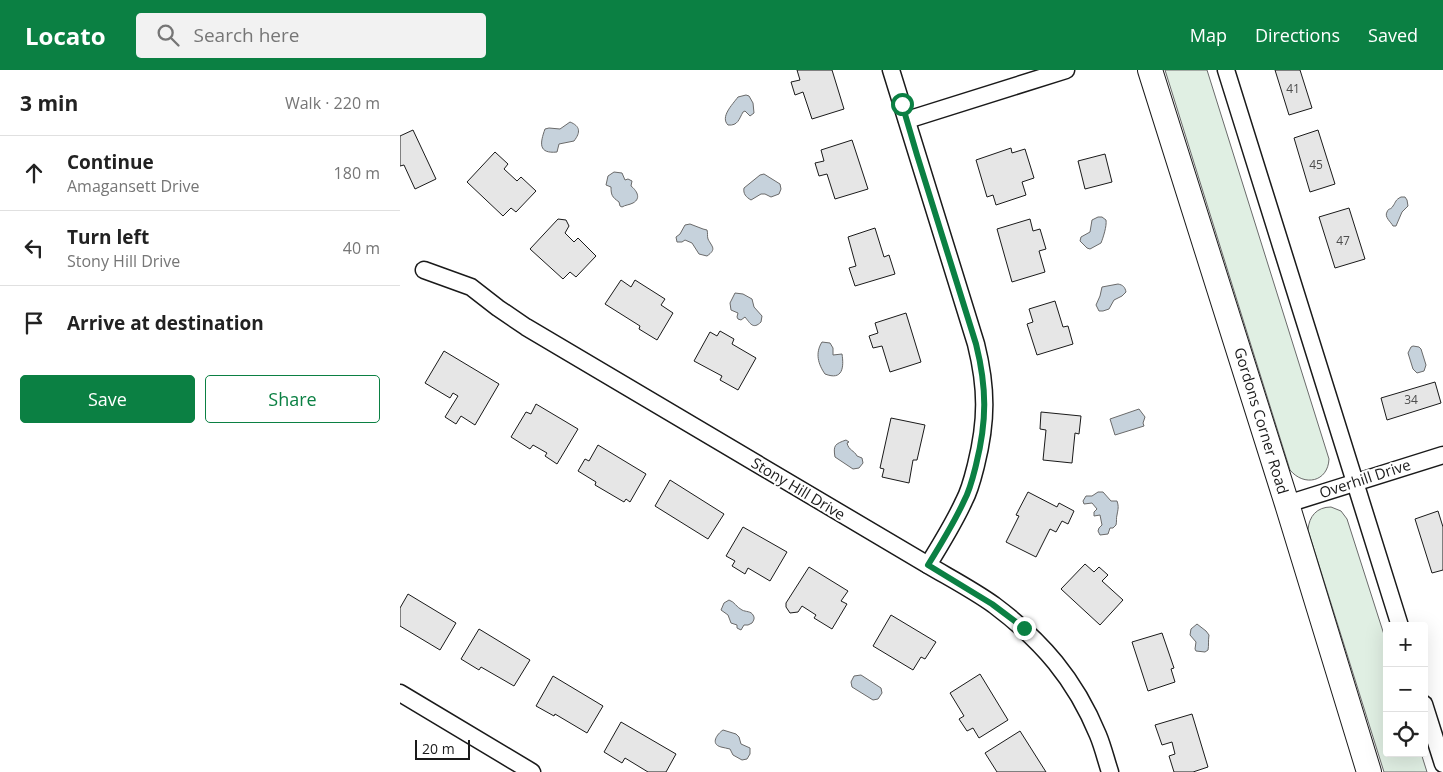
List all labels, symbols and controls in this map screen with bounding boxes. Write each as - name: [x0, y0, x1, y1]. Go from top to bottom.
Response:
- search box: [136, 13, 486, 58]
- text: Locato: [25, 19, 106, 52]
- icon: search: [154, 21, 182, 49]
- text: Search here: [194, 22, 299, 48]
- text: Map: [1190, 23, 1227, 47]
- text: Directions: [1255, 23, 1340, 47]
- text: Saved: [1368, 23, 1418, 47]
- house number: 41: [1286, 80, 1300, 97]
- text: 3 min: [20, 89, 78, 117]
- text: Walk · 220 m: [285, 92, 380, 114]
- route start: [891, 93, 914, 116]
- text: Continue: [67, 149, 154, 175]
- house number: 45: [1309, 156, 1323, 173]
- icon: ahead: [20, 159, 48, 187]
- text: 180 m: [334, 162, 380, 184]
- text: Amagansett Drive: [67, 175, 200, 197]
- text: Turn left: [67, 224, 149, 250]
- house number: 47: [1336, 232, 1350, 249]
- icon: left: [20, 234, 48, 262]
- text: 40 m: [343, 237, 380, 259]
- text: Stony Hill Drive: [67, 250, 180, 272]
- icon: arrive: [20, 309, 48, 337]
- text: Arrive at destination: [67, 310, 264, 336]
- street label: Gordons Corner Road: [1230, 345, 1294, 497]
- button: Save: [20, 375, 195, 423]
- button: Share: [205, 375, 380, 423]
- house number: 34: [1404, 391, 1418, 408]
- street label: Stony Hill Drive: [748, 452, 849, 524]
- street label: Overhill Drive: [1316, 454, 1413, 502]
- route end: [1013, 617, 1036, 640]
- map controls: [1383, 622, 1428, 757]
- button: +: [1383, 622, 1428, 667]
- button: −: [1383, 667, 1428, 712]
- button: locate: [1383, 712, 1428, 757]
- scale bar: [415, 737, 470, 760]
- text: 20 m: [422, 739, 455, 758]

